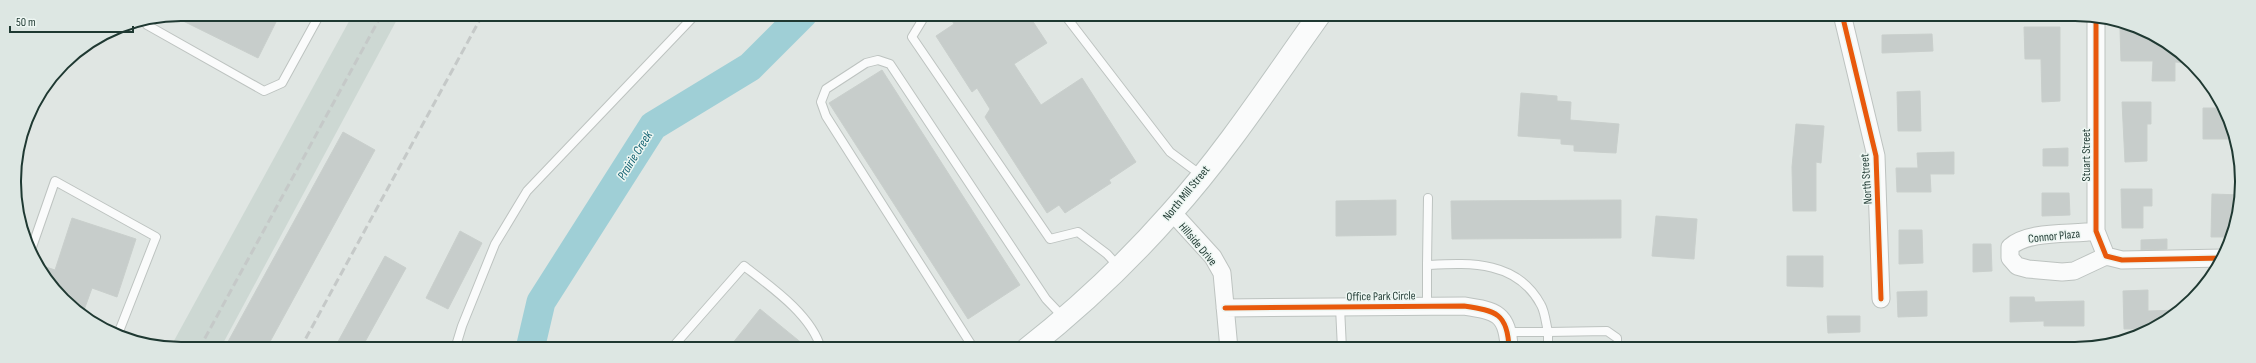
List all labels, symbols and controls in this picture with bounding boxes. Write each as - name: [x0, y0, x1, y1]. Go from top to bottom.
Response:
- scale bar: [10, 8, 133, 34]
- text: 50 m: [16, 15, 36, 30]
- water label: Prairie Creek: [614, 127, 657, 183]
- street label: Stuart Street: [2079, 128, 2094, 181]
- street label: North Street: [1857, 153, 1876, 205]
- street label: North Mill Street: [1160, 163, 1213, 224]
- street label: Hillside Drive: [1175, 220, 1220, 269]
- street label: Connor Plaza: [2027, 226, 2081, 247]
- street label: Office Park Circle: [1346, 288, 1416, 305]

